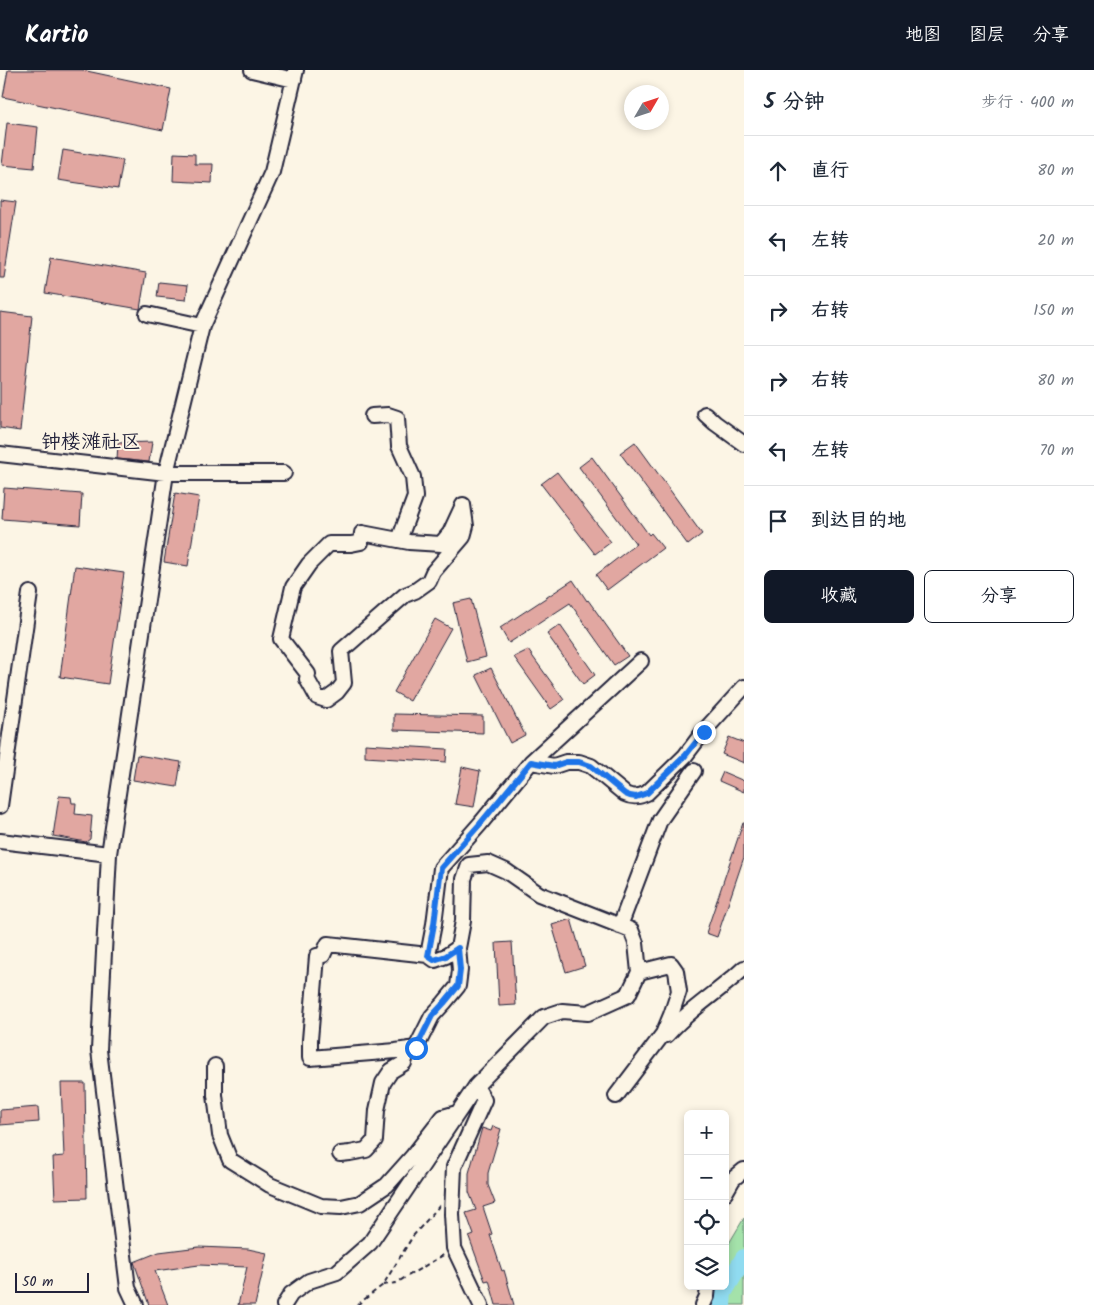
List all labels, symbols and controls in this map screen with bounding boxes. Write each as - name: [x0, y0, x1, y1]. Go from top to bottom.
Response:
- text: Kartio: [25, 16, 88, 55]
- text: 地图: [905, 21, 941, 50]
- text: 图层: [969, 21, 1005, 50]
- text: 分享: [1033, 21, 1069, 50]
- north arrow: [624, 85, 669, 130]
- text: 5 分钟: [764, 86, 825, 119]
- text: 步行 · 400 m: [981, 90, 1074, 115]
- text: 直行: [811, 156, 849, 186]
- icon: ahead: [764, 157, 792, 185]
- text: 80 m: [1037, 158, 1074, 183]
- text: 左转: [811, 226, 849, 256]
- icon: left: [764, 227, 792, 255]
- text: 20 m: [1038, 228, 1074, 253]
- text: 右转: [811, 296, 849, 326]
- icon: right: [764, 297, 792, 325]
- text: 150 m: [1033, 298, 1074, 323]
- text: 右转: [811, 366, 849, 396]
- icon: right: [764, 367, 792, 395]
- text: 80 m: [1037, 368, 1074, 393]
- district label: 钟楼滩社区: [41, 427, 141, 459]
- text: 左转: [811, 436, 849, 466]
- icon: left: [764, 437, 792, 465]
- text: 70 m: [1039, 438, 1074, 463]
- text: 到达目的地: [811, 506, 906, 536]
- icon: arrive: [764, 507, 792, 535]
- button: 收藏: [764, 570, 914, 623]
- button: 分享: [924, 570, 1074, 623]
- route end: [693, 721, 716, 744]
- route start: [405, 1037, 428, 1060]
- map controls: [684, 1110, 729, 1290]
- button: +: [684, 1110, 729, 1155]
- button: −: [684, 1155, 729, 1200]
- button: locate: [684, 1200, 729, 1245]
- button: layers: [684, 1245, 729, 1290]
- scale bar: [15, 1270, 89, 1293]
- text: 50 m: [22, 1271, 53, 1293]

